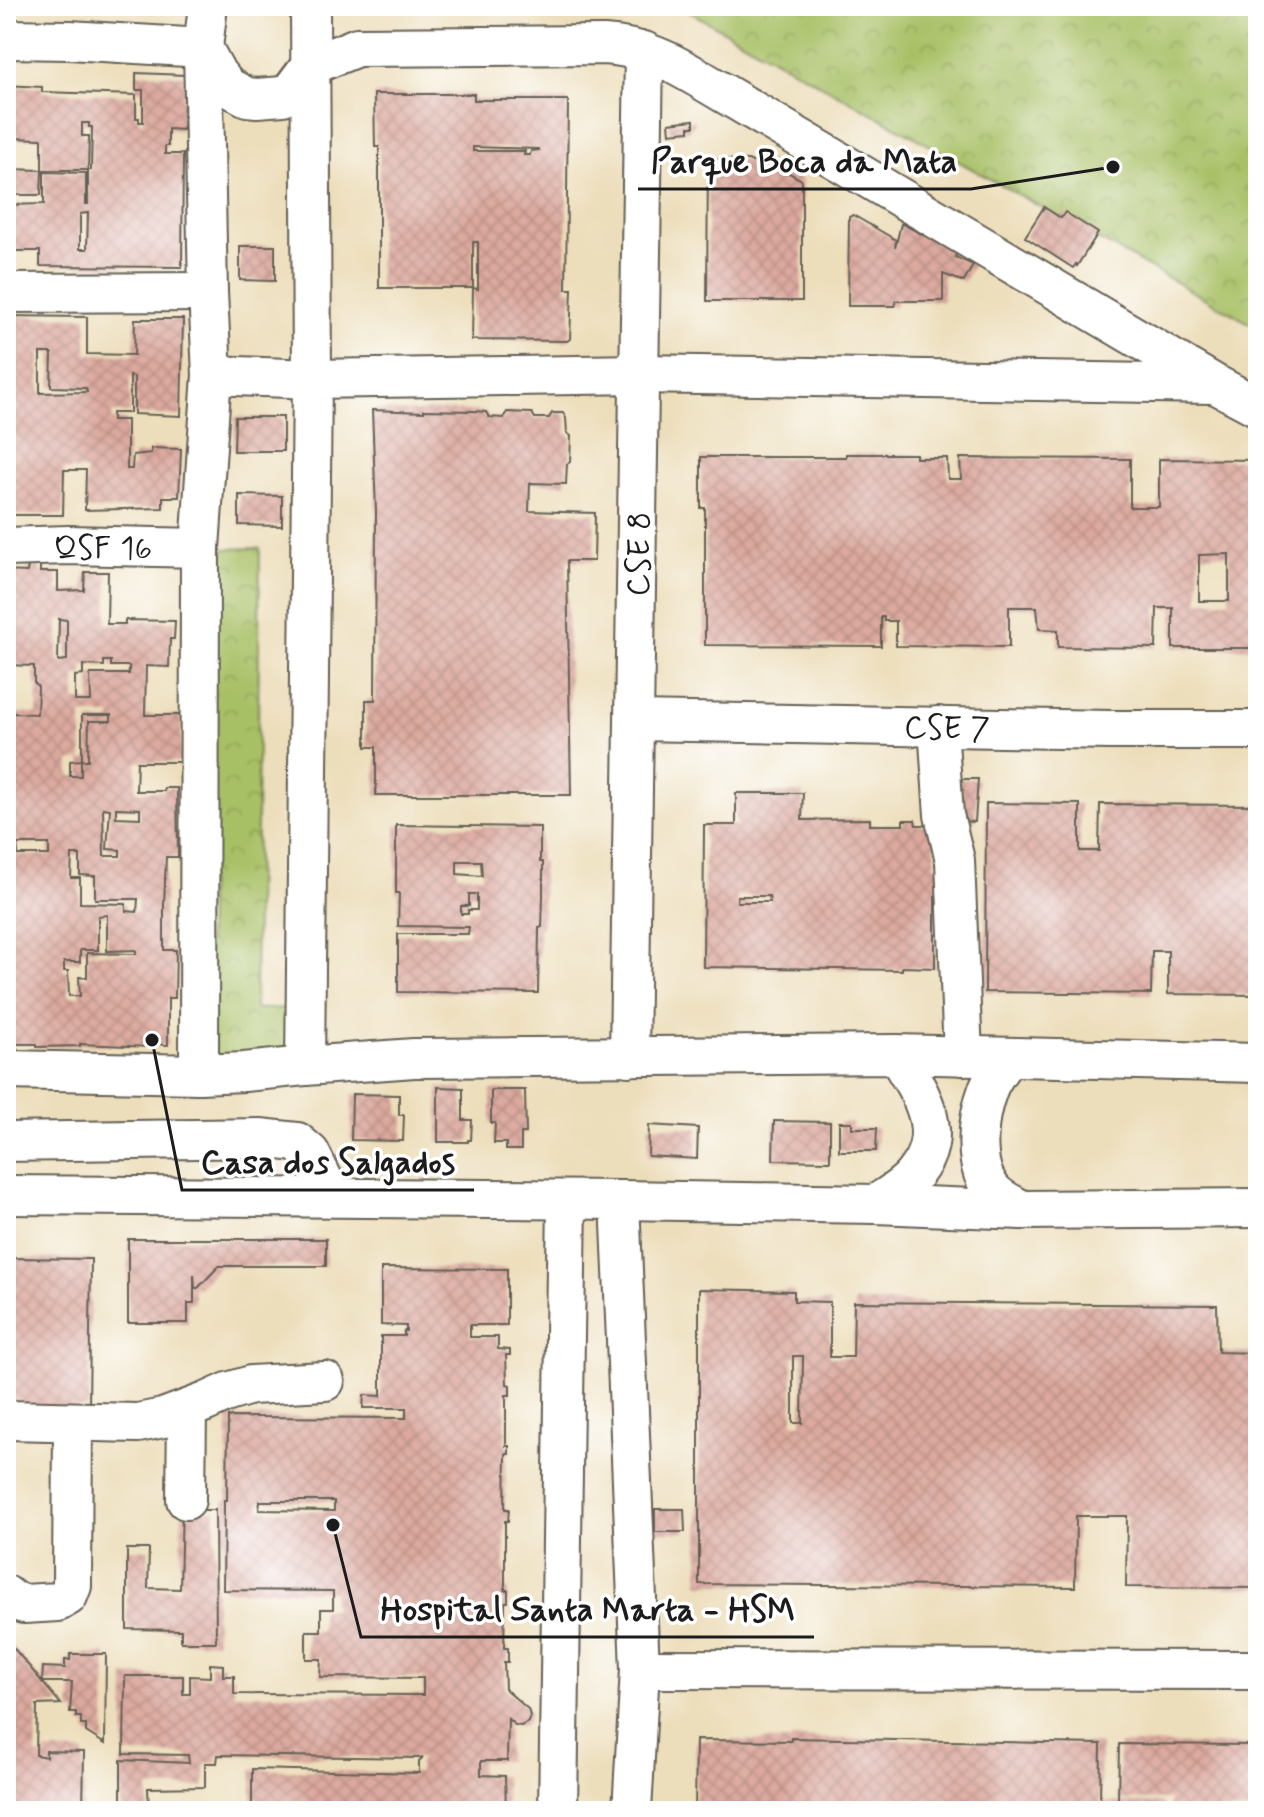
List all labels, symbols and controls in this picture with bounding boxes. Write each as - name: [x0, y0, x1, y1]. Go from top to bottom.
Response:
- callout: Parque Boca da Mata: [638, 131, 971, 189]
- text: Parque Boca da Mata: [651, 140, 957, 185]
- street label: CSE 8: [618, 511, 662, 597]
- street label: QSF 16: [54, 528, 152, 570]
- street label: CSE 7: [904, 707, 990, 751]
- callout: Casa dos Salgados: [182, 1132, 474, 1190]
- text: Casa dos Salgados: [201, 1141, 455, 1186]
- callout: Hospital Santa Marta - HSM: [361, 1579, 814, 1637]
- text: Hospital Santa Marta - HSM: [381, 1588, 795, 1633]

